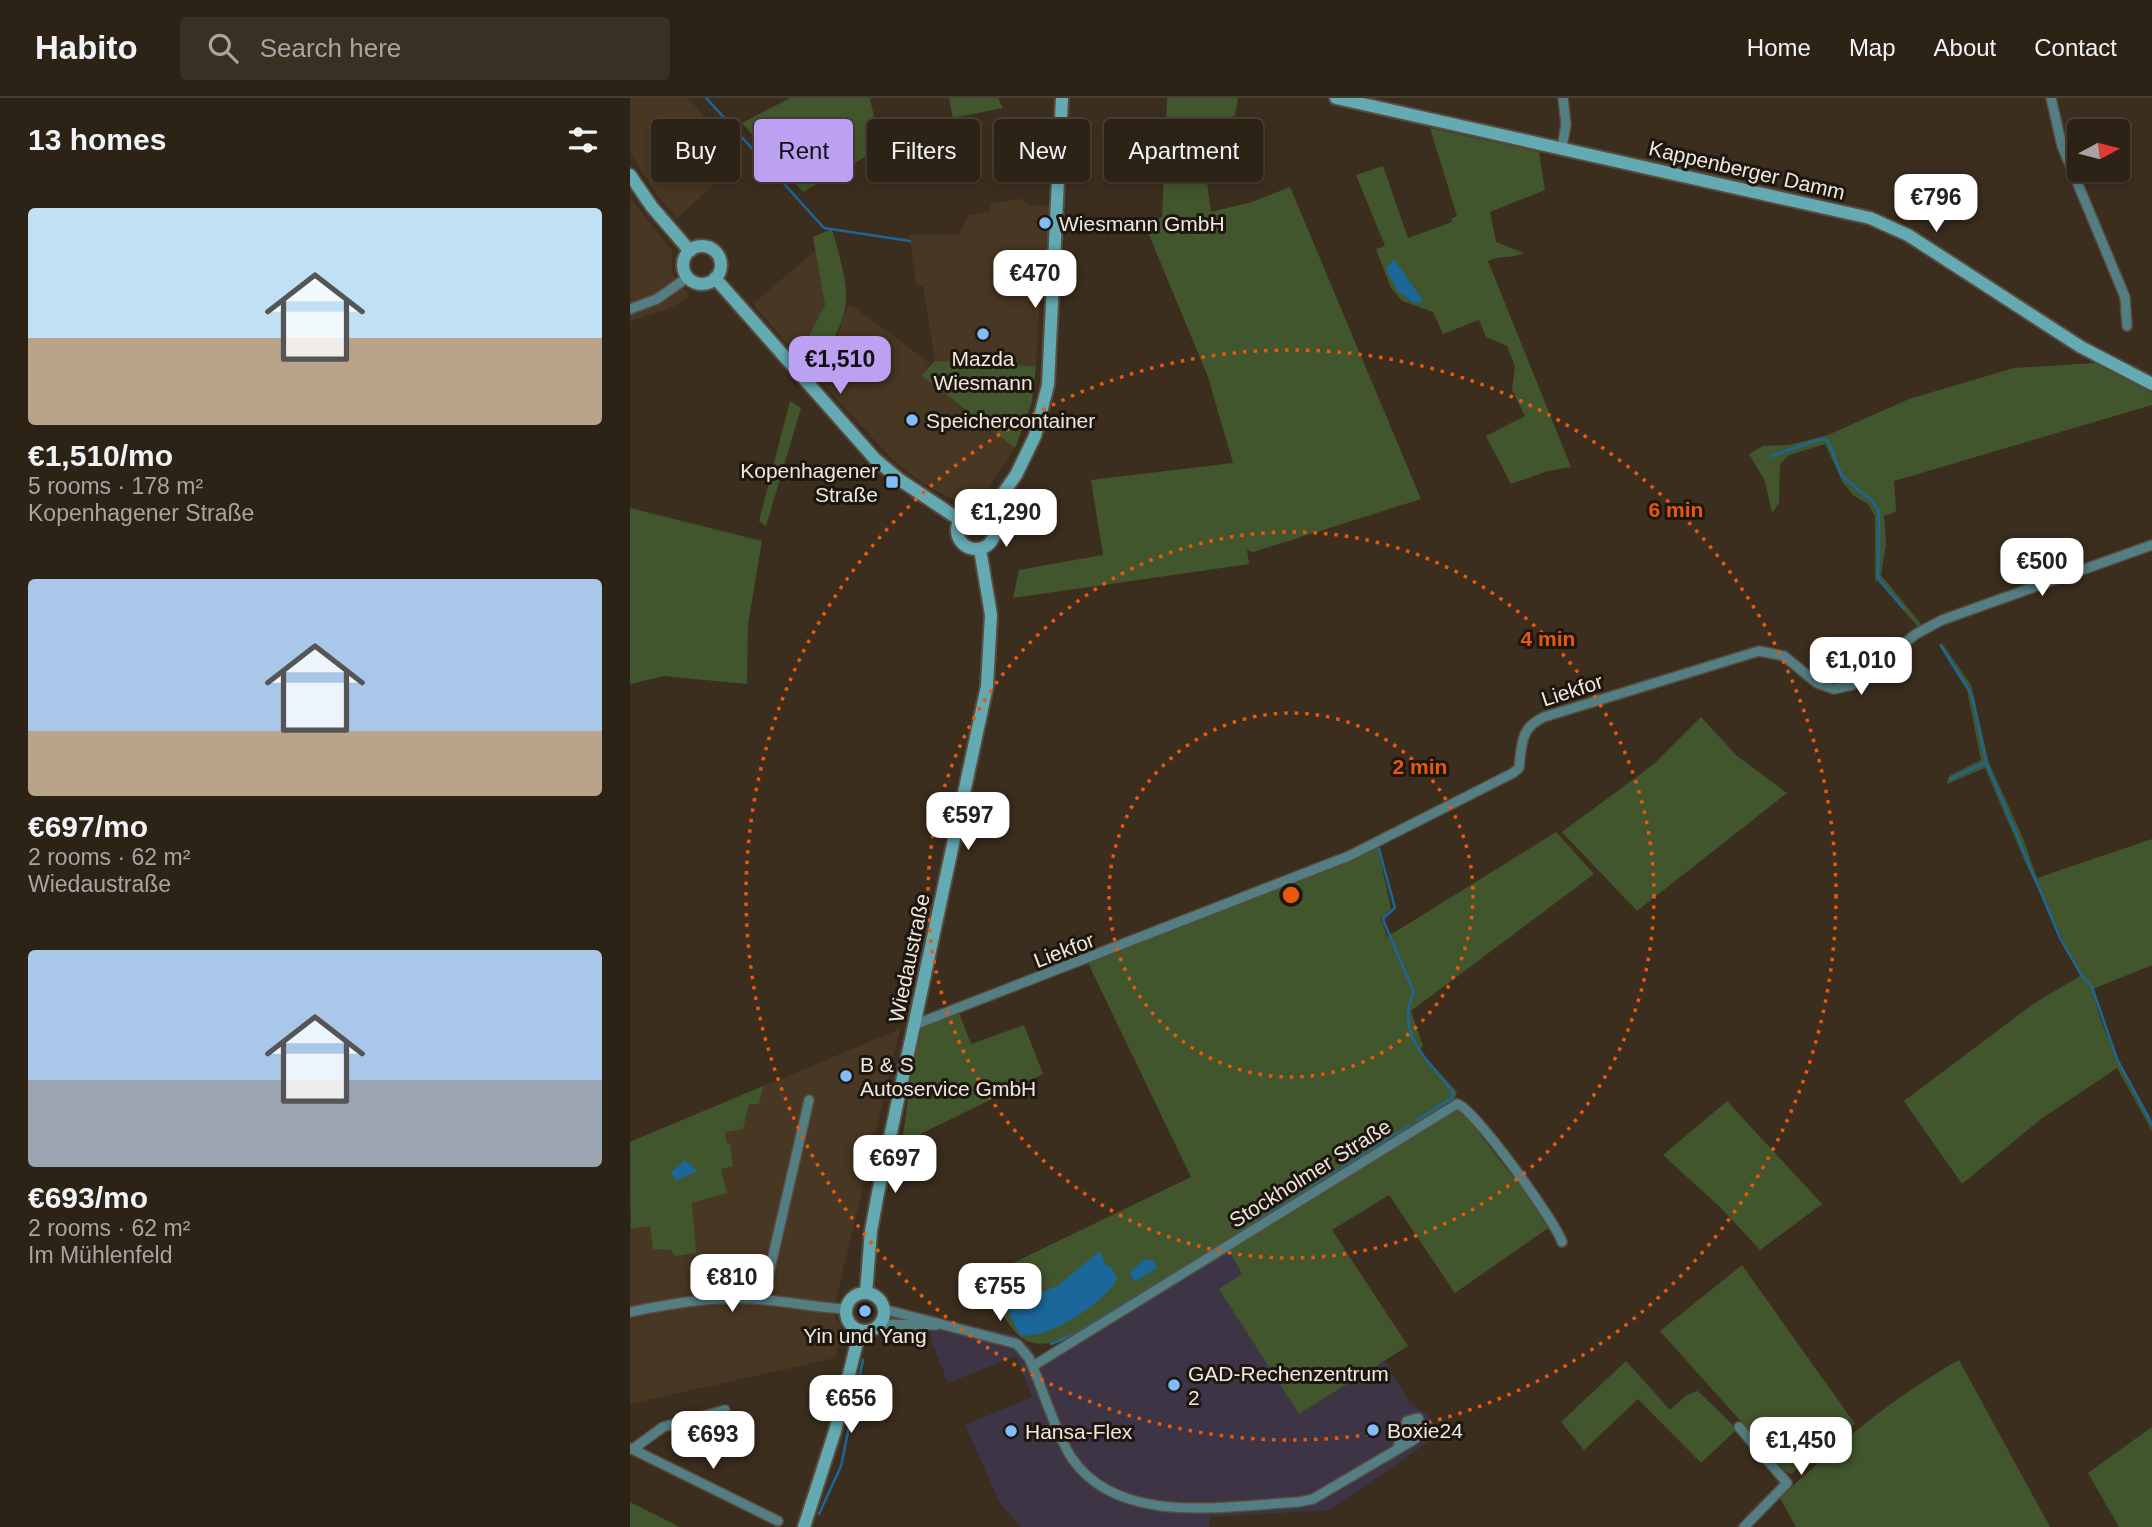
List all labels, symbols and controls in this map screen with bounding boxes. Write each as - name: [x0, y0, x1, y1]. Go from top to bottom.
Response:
- search box: [180, 17, 670, 80]
- text: Habito: [35, 29, 138, 66]
- icon: search: [204, 29, 242, 67]
- text: Search here: [260, 33, 401, 63]
- text: Home: [1747, 34, 1811, 61]
- text: Map: [1849, 34, 1896, 61]
- text: About: [1934, 34, 1996, 61]
- text: Contact: [2034, 34, 2117, 61]
- chip: Buy: [651, 119, 740, 182]
- chip: Rent: [754, 119, 853, 182]
- chip: Filters: [867, 119, 980, 182]
- chip: New: [994, 119, 1090, 182]
- chip: Apartment: [1104, 119, 1263, 182]
- north arrow: [2067, 119, 2130, 182]
- map controls: [2067, 119, 2130, 182]
- icon: filters: [564, 121, 602, 159]
- text: 13 homes: [28, 123, 166, 156]
- street label: Kappenberger Damm: [1647, 136, 1847, 204]
- pin: €796: [1895, 174, 1977, 234]
- text: €796: [1910, 184, 1962, 210]
- place label: Wiesmann GmbH: [1059, 212, 1225, 235]
- marker: Wiesmann GmbH: [1037, 215, 1053, 231]
- pin: €470: [994, 250, 1076, 310]
- icon: home: [252, 254, 378, 380]
- text: €470: [1009, 260, 1061, 286]
- marker: Mazda Wiesmann: [975, 326, 991, 342]
- pin: €1,510: [783, 336, 897, 396]
- text: €1,510: [805, 346, 875, 372]
- place label: Mazda Wiesmann: [933, 347, 1033, 394]
- place label: Speichercontainer: [926, 409, 1095, 432]
- marker: Speichercontainer: [904, 412, 920, 428]
- text: €1,510/mo: [28, 439, 173, 472]
- place label: Kopenhagener Straße: [740, 459, 878, 506]
- text: 5 rooms · 178 m²: [28, 473, 203, 499]
- marker: Kopenhagener Straße: [884, 474, 900, 490]
- pin: €1,290: [949, 490, 1063, 549]
- text: 6 min: [1649, 498, 1703, 521]
- text: €1,290: [971, 499, 1041, 525]
- text: Kopenhagener Straße: [28, 500, 254, 526]
- pin: €500: [2001, 538, 2083, 598]
- text: €500: [2016, 548, 2068, 574]
- icon: home: [252, 625, 378, 751]
- text: 4 min: [1521, 627, 1575, 650]
- pin: €1,010: [1804, 638, 1918, 697]
- text: €1,010: [1826, 647, 1896, 673]
- street label: Liekfor: [1538, 669, 1606, 711]
- text: 2 min: [1393, 755, 1447, 778]
- pin: €597: [927, 792, 1009, 852]
- text: €597: [942, 802, 994, 828]
- text: €697/mo: [28, 810, 148, 843]
- text: 2 rooms · 62 m²: [28, 844, 190, 870]
- text: Wiedaustraße: [28, 871, 171, 897]
- centre of rings: [1279, 883, 1303, 907]
- street label: Wiedaustraße: [884, 892, 934, 1024]
- street label: Liekfor: [1030, 928, 1098, 972]
- icon: home: [252, 996, 378, 1122]
- place label: B & S Autoservice GmbH: [860, 1053, 1036, 1100]
- marker: B & S Autoservice GmbH: [838, 1068, 854, 1084]
- street label: Stockholmer Straße: [1225, 1114, 1395, 1232]
- pin: €697: [854, 1136, 936, 1195]
- text: €697: [869, 1145, 921, 1171]
- text: €693/mo: [28, 1181, 148, 1214]
- text: 2 rooms · 62 m²: [28, 1215, 190, 1241]
- text: Im Mühlenfeld: [28, 1242, 172, 1268]
- pin: €810: [691, 1254, 773, 1314]
- text: €810: [706, 1264, 758, 1290]
- pin: €755: [959, 1264, 1041, 1323]
- text: €755: [974, 1273, 1026, 1299]
- marker: Yin und Yang: [857, 1303, 873, 1319]
- place label: Yin und Yang: [803, 1324, 927, 1347]
- place label: GAD-Rechenzentrum 2: [1188, 1362, 1389, 1409]
- pin: €656: [810, 1376, 892, 1435]
- marker: GAD-Rechenzentrum 2: [1166, 1377, 1182, 1393]
- text: €656: [825, 1385, 877, 1411]
- pin: €693: [672, 1412, 754, 1471]
- pin: €1,450: [1744, 1418, 1858, 1477]
- place label: Boxie24: [1387, 1419, 1463, 1442]
- place label: Hansa-Flex: [1025, 1420, 1133, 1443]
- text: €693: [687, 1421, 739, 1447]
- marker: Boxie24: [1365, 1422, 1381, 1438]
- marker: Hansa-Flex: [1003, 1423, 1019, 1439]
- text: €1,450: [1766, 1427, 1836, 1453]

